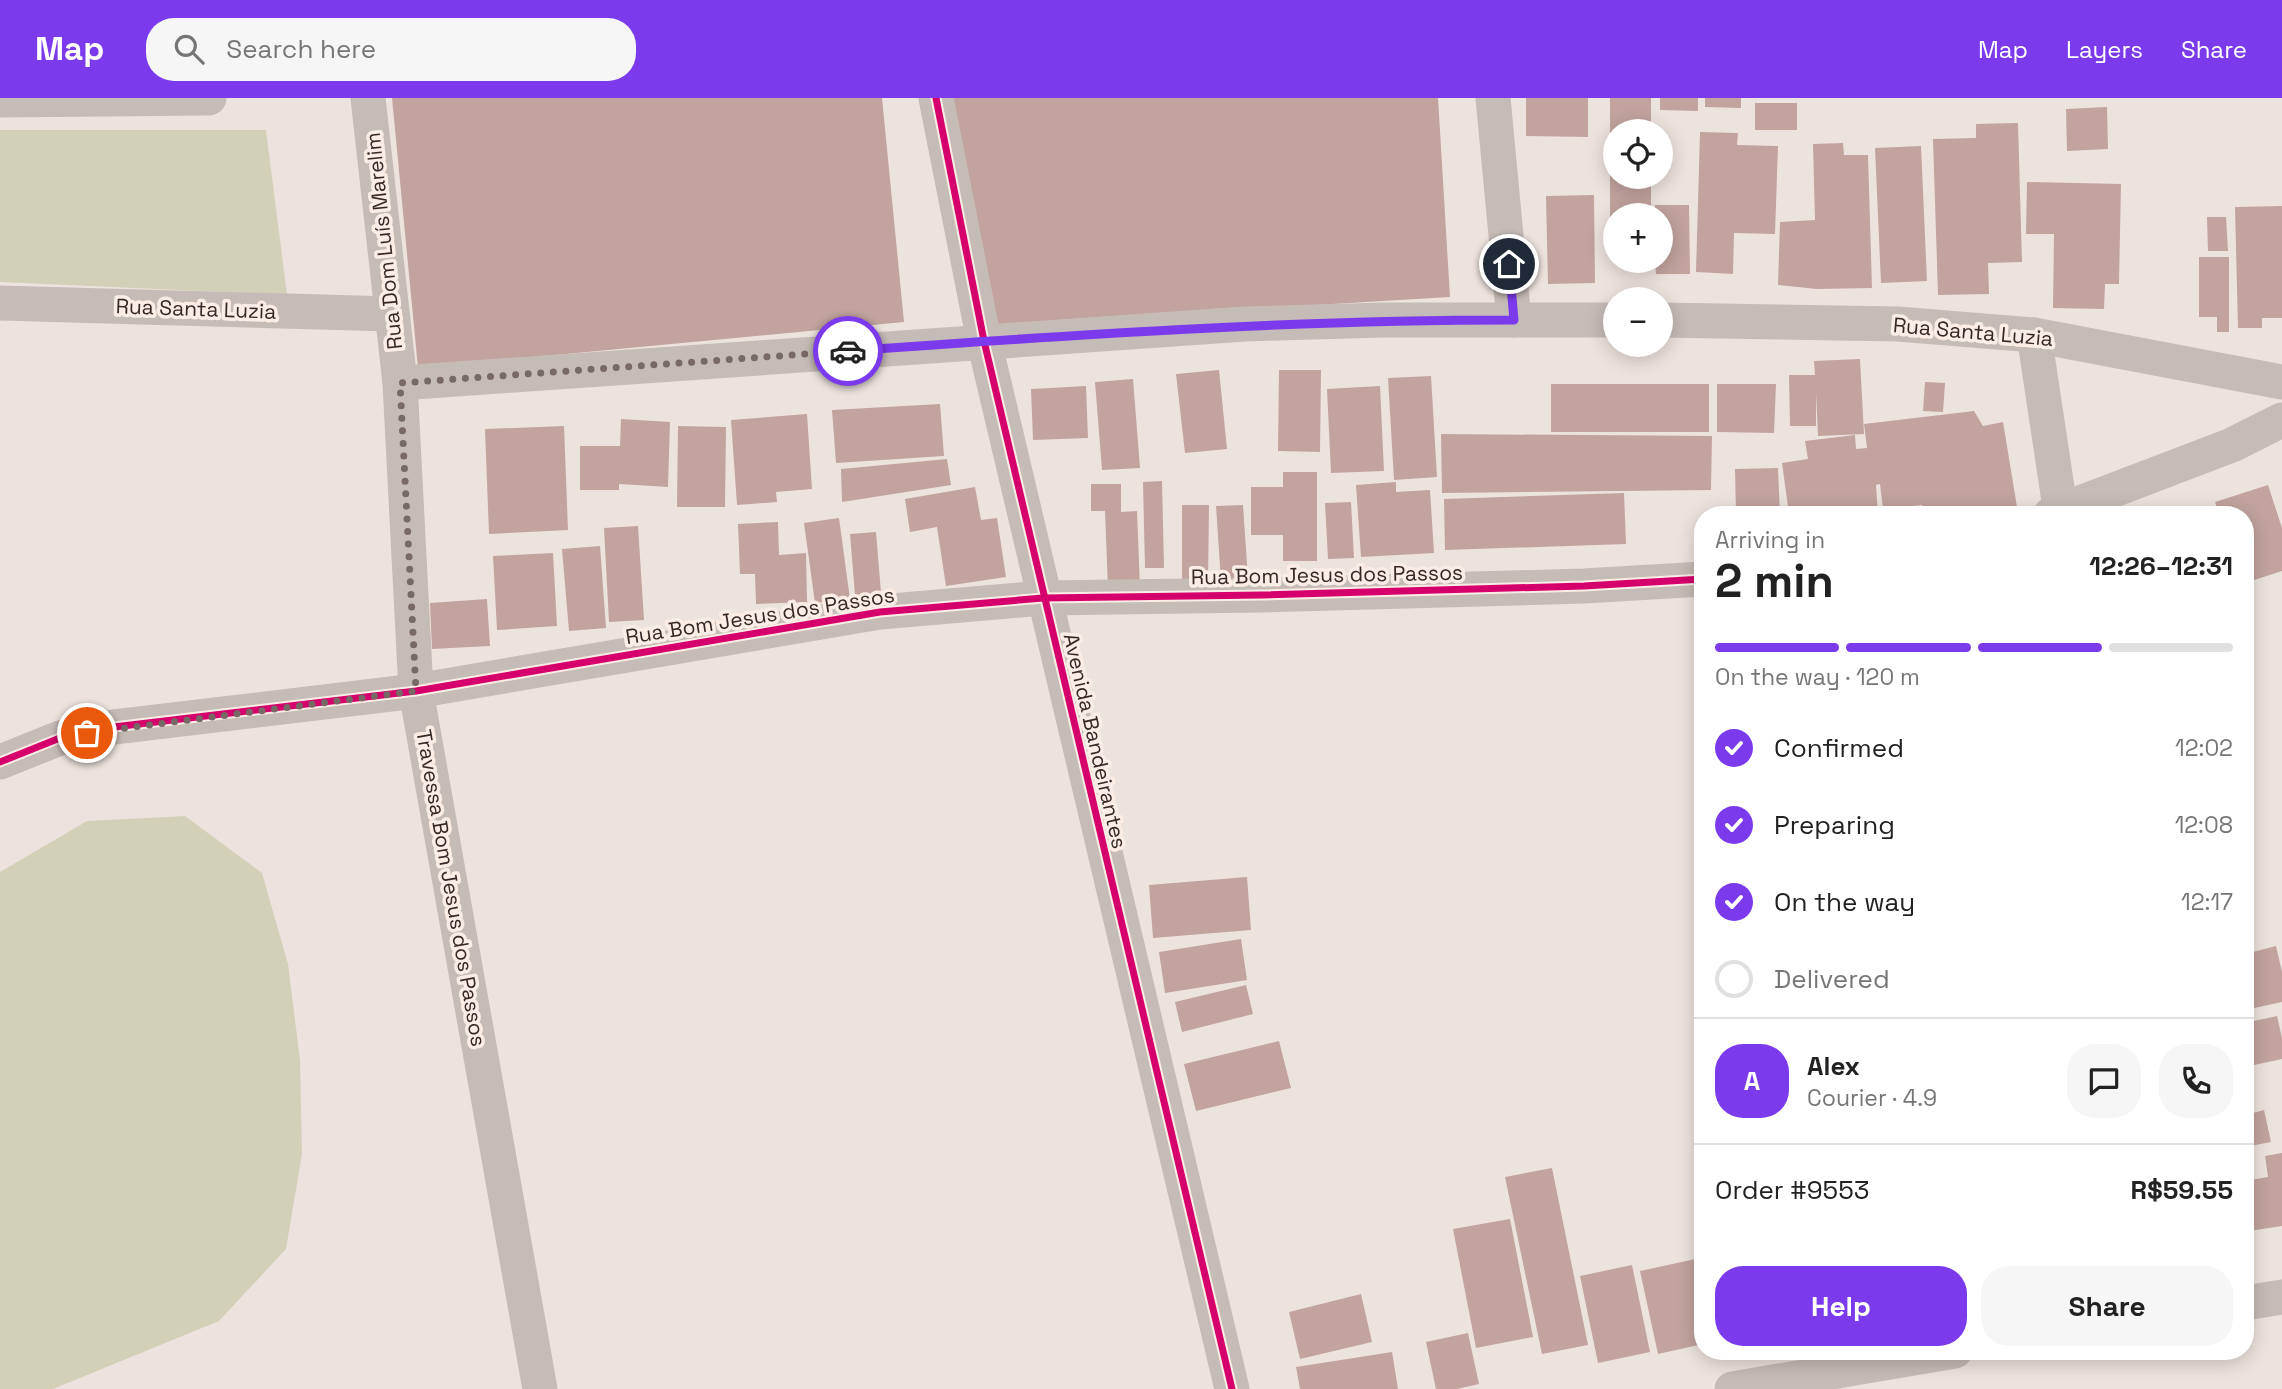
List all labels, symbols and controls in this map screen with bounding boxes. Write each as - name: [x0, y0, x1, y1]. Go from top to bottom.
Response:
- search box: [146, 18, 636, 81]
- text: Map: [35, 28, 104, 70]
- icon: search: [170, 30, 208, 68]
- text: Search here: [226, 32, 376, 66]
- text: Map: [1978, 34, 2028, 65]
- text: Layers: [2066, 34, 2143, 65]
- text: Share: [2181, 34, 2247, 65]
- map controls: [1603, 119, 1673, 357]
- button: locate: [1603, 119, 1673, 189]
- street label: Rua Dom Luís Marelim: [359, 131, 408, 351]
- button: +: [1603, 203, 1673, 273]
- pin: [1479, 234, 1539, 294]
- icon: home: [1490, 245, 1528, 283]
- button: −: [1603, 287, 1673, 357]
- street label: Rua Santa Luzia: [115, 292, 277, 325]
- street label: Rua Santa Luzia: [1892, 311, 2054, 352]
- courier: [813, 316, 883, 386]
- icon: car: [829, 332, 867, 370]
- text: Arriving in: [1715, 525, 1825, 555]
- text: 12:26–12:31: [2089, 549, 2233, 583]
- text: 2 min: [1715, 552, 1834, 610]
- street label: Rua Bom Jesus dos Passos: [1191, 559, 1463, 590]
- street label: Rua Bom Jesus dos Passos: [623, 581, 896, 650]
- street label: Avenida Bandeirantes: [1058, 631, 1133, 851]
- text: On the way · 120 m: [1715, 662, 1920, 692]
- pin: [57, 703, 117, 763]
- icon: bag: [68, 714, 106, 752]
- street label: Travessa Bom Jesus dos Passos: [410, 727, 493, 1048]
- icon: check: [1715, 729, 1753, 767]
- text: Confirmed: [1774, 731, 1904, 765]
- text: 12:02: [2175, 733, 2233, 763]
- icon: check: [1715, 806, 1753, 844]
- text: Preparing: [1774, 808, 1895, 842]
- text: 12:08: [2175, 810, 2233, 840]
- icon: check: [1715, 883, 1753, 921]
- text: On the way: [1774, 885, 1915, 919]
- text: 12:17: [2181, 887, 2233, 917]
- text: Delivered: [1774, 962, 1890, 996]
- button: chat: [2067, 1044, 2141, 1118]
- button: phone: [2159, 1044, 2233, 1118]
- text: Alex: [1807, 1049, 1860, 1083]
- text: A: [1744, 1064, 1760, 1098]
- text: Courier · 4.9: [1807, 1083, 1937, 1113]
- text: Order #9553: [1715, 1173, 1869, 1207]
- text: R$59.55: [2130, 1173, 2233, 1207]
- button: Help: [1715, 1266, 1967, 1346]
- button: Share: [1981, 1266, 2233, 1346]

